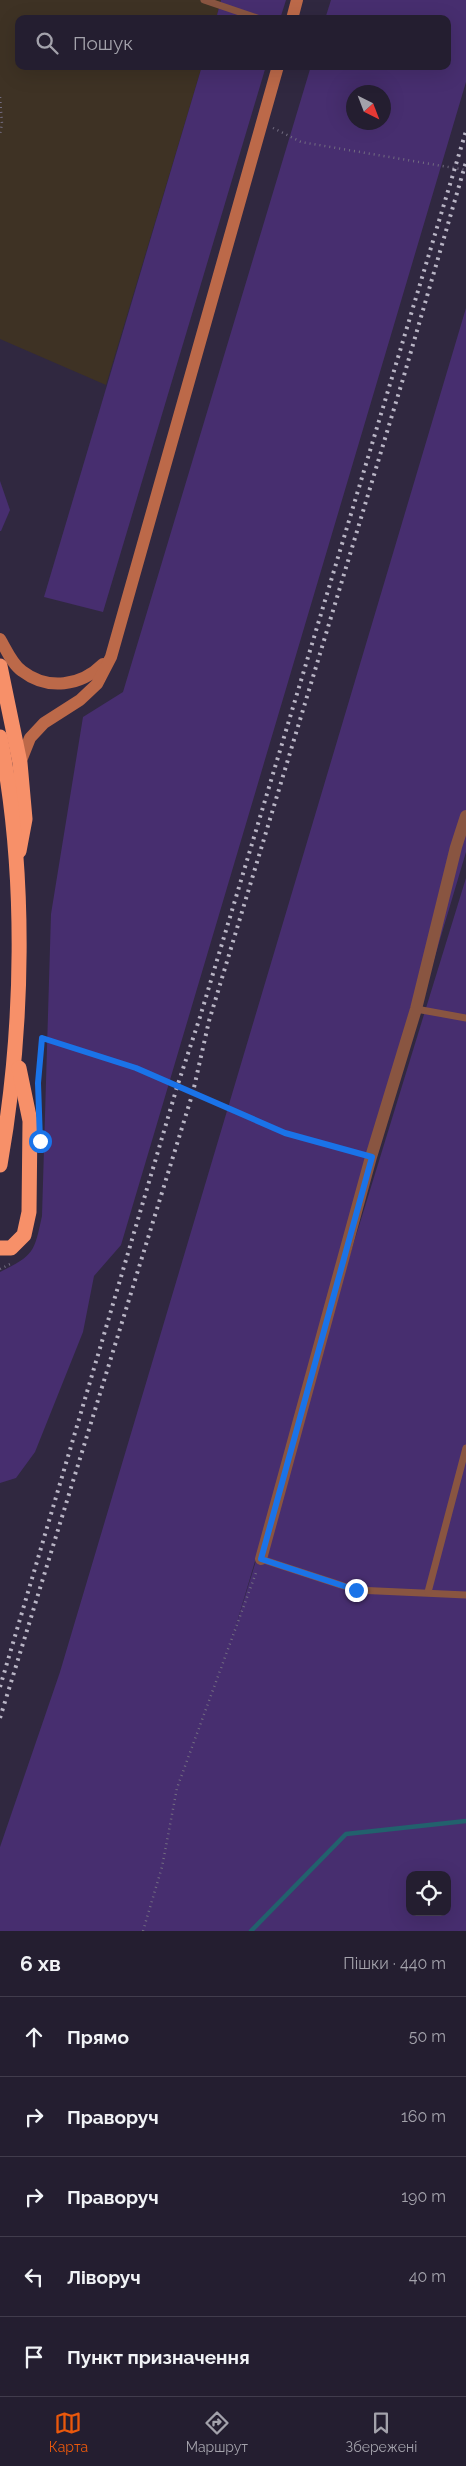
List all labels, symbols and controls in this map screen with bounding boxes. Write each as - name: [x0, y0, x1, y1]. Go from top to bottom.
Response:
- search box: [15, 15, 451, 70]
- icon: search: [33, 29, 61, 57]
- text: Пошук: [73, 32, 133, 54]
- north arrow: [346, 85, 391, 130]
- route start: [29, 1130, 52, 1153]
- route end: [345, 1579, 368, 1602]
- map controls: [406, 1871, 451, 1916]
- button: locate: [406, 1871, 451, 1916]
- text: 6 хв: [20, 1951, 61, 1976]
- text: Пішки · 440 m: [343, 1954, 446, 1973]
- icon: ahead: [20, 2023, 48, 2051]
- text: Прямо: [67, 2026, 129, 2048]
- text: 50 m: [409, 2027, 446, 2046]
- icon: right: [20, 2103, 48, 2131]
- text: Праворуч: [67, 2106, 159, 2128]
- text: 160 m: [401, 2107, 446, 2126]
- icon: right: [20, 2183, 48, 2211]
- text: Праворуч: [67, 2186, 159, 2208]
- text: 190 m: [401, 2187, 446, 2206]
- icon: left: [20, 2263, 48, 2291]
- text: Ліворуч: [67, 2266, 141, 2288]
- text: 40 m: [409, 2267, 446, 2286]
- icon: arrive: [20, 2343, 48, 2371]
- text: Пункт призначення: [67, 2346, 250, 2368]
- tab: Карта: [49, 2409, 88, 2455]
- tab: Маршрут: [186, 2409, 248, 2455]
- tab: Збережені: [346, 2409, 417, 2455]

